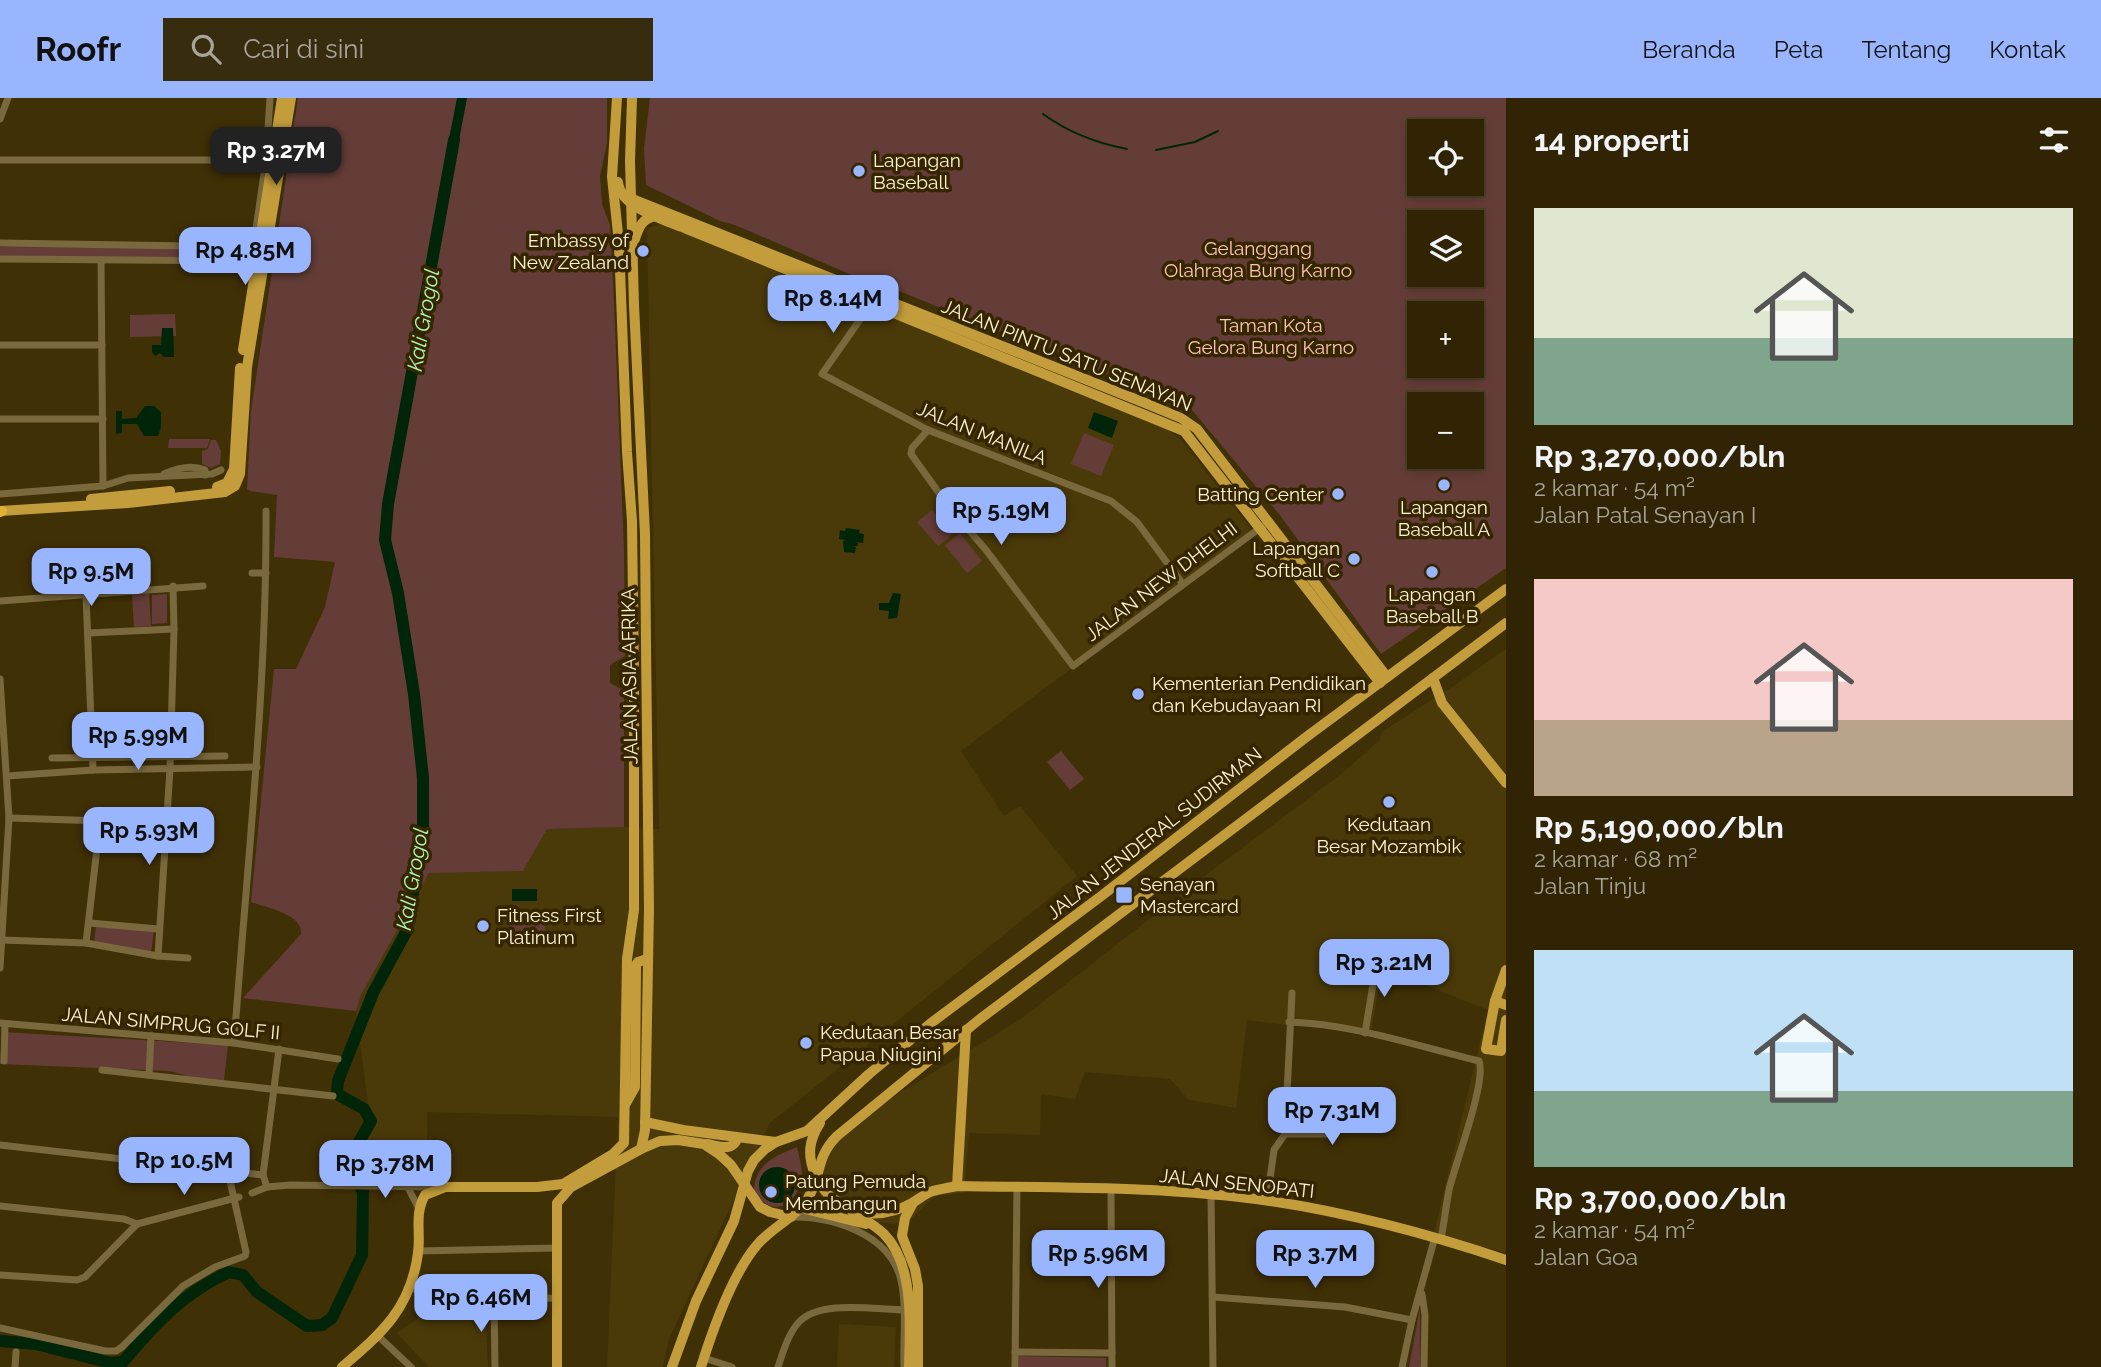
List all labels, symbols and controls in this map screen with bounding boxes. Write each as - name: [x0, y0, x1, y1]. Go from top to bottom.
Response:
- search box: [163, 18, 653, 81]
- text: Roofr: [35, 30, 121, 69]
- icon: search: [187, 30, 225, 68]
- text: Cari di sini: [243, 34, 364, 64]
- text: Beranda: [1642, 35, 1736, 64]
- text: Peta: [1774, 35, 1823, 64]
- text: Tentang: [1861, 35, 1951, 64]
- text: Kontak: [1989, 35, 2066, 64]
- map controls: [1407, 119, 1484, 469]
- button: locate: [1407, 119, 1484, 196]
- icon: filters: [2035, 121, 2073, 159]
- text: 14 properti: [1534, 123, 1690, 158]
- pin: Rp 3.27M: [204, 127, 348, 187]
- text: Rp 3.27M: [226, 136, 326, 163]
- place label: Lapangan Baseball: [873, 149, 961, 193]
- marker: Lapangan Baseball: [851, 163, 867, 179]
- button: layers: [1407, 210, 1484, 287]
- pin: Rp 4.85M: [173, 228, 317, 287]
- place label: Embassy of New Zealand: [512, 229, 630, 273]
- text: Rp 4.85M: [195, 236, 295, 263]
- park label: Gelanggang Olahraga Bung Karno: [1164, 237, 1352, 281]
- marker: Embassy of New Zealand: [635, 243, 651, 259]
- icon: home: [1741, 253, 1867, 379]
- water label: Kali Grogol: [402, 267, 444, 373]
- pin: Rp 8.14M: [761, 275, 905, 335]
- text: Rp 8.14M: [784, 284, 882, 311]
- street label: JALAN PINTU SATU SENAYAN: [939, 295, 1195, 415]
- button: +: [1407, 301, 1484, 378]
- park label: Taman Kota Gelora Bung Karno: [1188, 314, 1354, 358]
- button: −: [1407, 392, 1484, 469]
- street label: JALAN MANILA: [914, 397, 1050, 469]
- text: Rp 3,270,000/bln: [1534, 439, 1785, 474]
- text: 2 kamar · 54 m²: [1534, 474, 1695, 501]
- marker: Lapangan Baseball A: [1436, 477, 1452, 493]
- place label: Batting Center: [1197, 483, 1324, 505]
- marker: Batting Center: [1330, 486, 1346, 502]
- pin: Rp 5.19M: [929, 488, 1073, 547]
- text: Rp 5.19M: [952, 496, 1050, 523]
- place label: Lapangan Baseball A: [1398, 496, 1490, 540]
- text: Jalan Patal Senayan I: [1534, 501, 1756, 528]
- street label: JALAN NEW DHELHI: [1081, 517, 1241, 645]
- place label: Lapangan Softball C: [1252, 537, 1340, 581]
- pin: Rp 9.5M: [26, 548, 156, 608]
- marker: Lapangan Softball C: [1346, 551, 1362, 567]
- text: Rp 9.5M: [48, 557, 134, 584]
- marker: Lapangan Baseball B: [1424, 564, 1440, 580]
- place label: Lapangan Baseball B: [1386, 583, 1478, 627]
- street label: JALAN ASIA AFRIKA: [616, 588, 642, 764]
- icon: home: [1741, 624, 1867, 750]
- place label: Kementerian Pendidikan dan Kebudayaan RI: [1152, 672, 1366, 716]
- marker: Kementerian Pendidikan dan Kebudayaan RI: [1130, 686, 1146, 702]
- pin: Rp 5.99M: [66, 712, 210, 772]
- text: Rp 5.99M: [88, 721, 188, 748]
- street label: JALAN JENDERAL SUDIRMAN: [1042, 742, 1266, 924]
- marker: Kedutaan Besar Mozambik: [1381, 794, 1397, 810]
- pin: Rp 5.93M: [77, 808, 221, 867]
- text: Rp 5,190,000/bln: [1534, 810, 1784, 845]
- place label: Kedutaan Besar Mozambik: [1316, 813, 1462, 857]
- text: Rp 5.93M: [99, 816, 199, 843]
- water label: Kali Grogol: [391, 826, 433, 932]
- text: 2 kamar · 68 m²: [1534, 845, 1697, 872]
- text: Jalan Tinju: [1534, 872, 1646, 899]
- place label: Senayan Mastercard: [1140, 873, 1239, 917]
- marker: Senayan Mastercard: [1114, 885, 1134, 905]
- place label: Fitness First Platinum: [497, 904, 602, 948]
- marker: Fitness First Platinum: [475, 918, 491, 934]
- pin: Rp 3.21M: [1312, 940, 1456, 999]
- text: Rp 3.21M: [1335, 948, 1433, 975]
- icon: home: [1741, 995, 1867, 1121]
- street label: JALAN SIMPRUG GOLF II: [61, 1002, 281, 1044]
- place label: Kedutaan Besar Papua Niugini: [820, 1021, 959, 1065]
- marker: Kedutaan Besar Papua Niugini: [798, 1035, 814, 1051]
- pin: Rp 7.31M: [1260, 1088, 1404, 1147]
- text: Rp 7.31M: [1284, 1096, 1380, 1123]
- pin: Rp 10.5M: [112, 1138, 256, 1197]
- pin: Rp 3.78M: [313, 1140, 457, 1200]
- text: Rp 10.5M: [135, 1146, 233, 1173]
- text: Rp 3.78M: [335, 1149, 435, 1176]
- street label: JALAN SENOPATI: [1158, 1164, 1316, 1202]
- place label: Patung Pemuda Membangun: [785, 1170, 926, 1214]
- text: Rp 3,700,000/bln: [1534, 1181, 1786, 1216]
- marker: Patung Pemuda Membangun: [763, 1184, 779, 1200]
- text: 2 kamar · 54 m²: [1534, 1216, 1695, 1243]
- pin: Rp 5.96M: [1026, 1230, 1170, 1290]
- pin: Rp 3.7M: [1250, 1230, 1380, 1290]
- text: Rp 5.96M: [1048, 1239, 1148, 1266]
- text: Rp 3.7M: [1272, 1239, 1358, 1266]
- text: Jalan Goa: [1534, 1243, 1638, 1270]
- pin: Rp 6.46M: [409, 1274, 553, 1334]
- text: Rp 6.46M: [430, 1283, 532, 1310]

